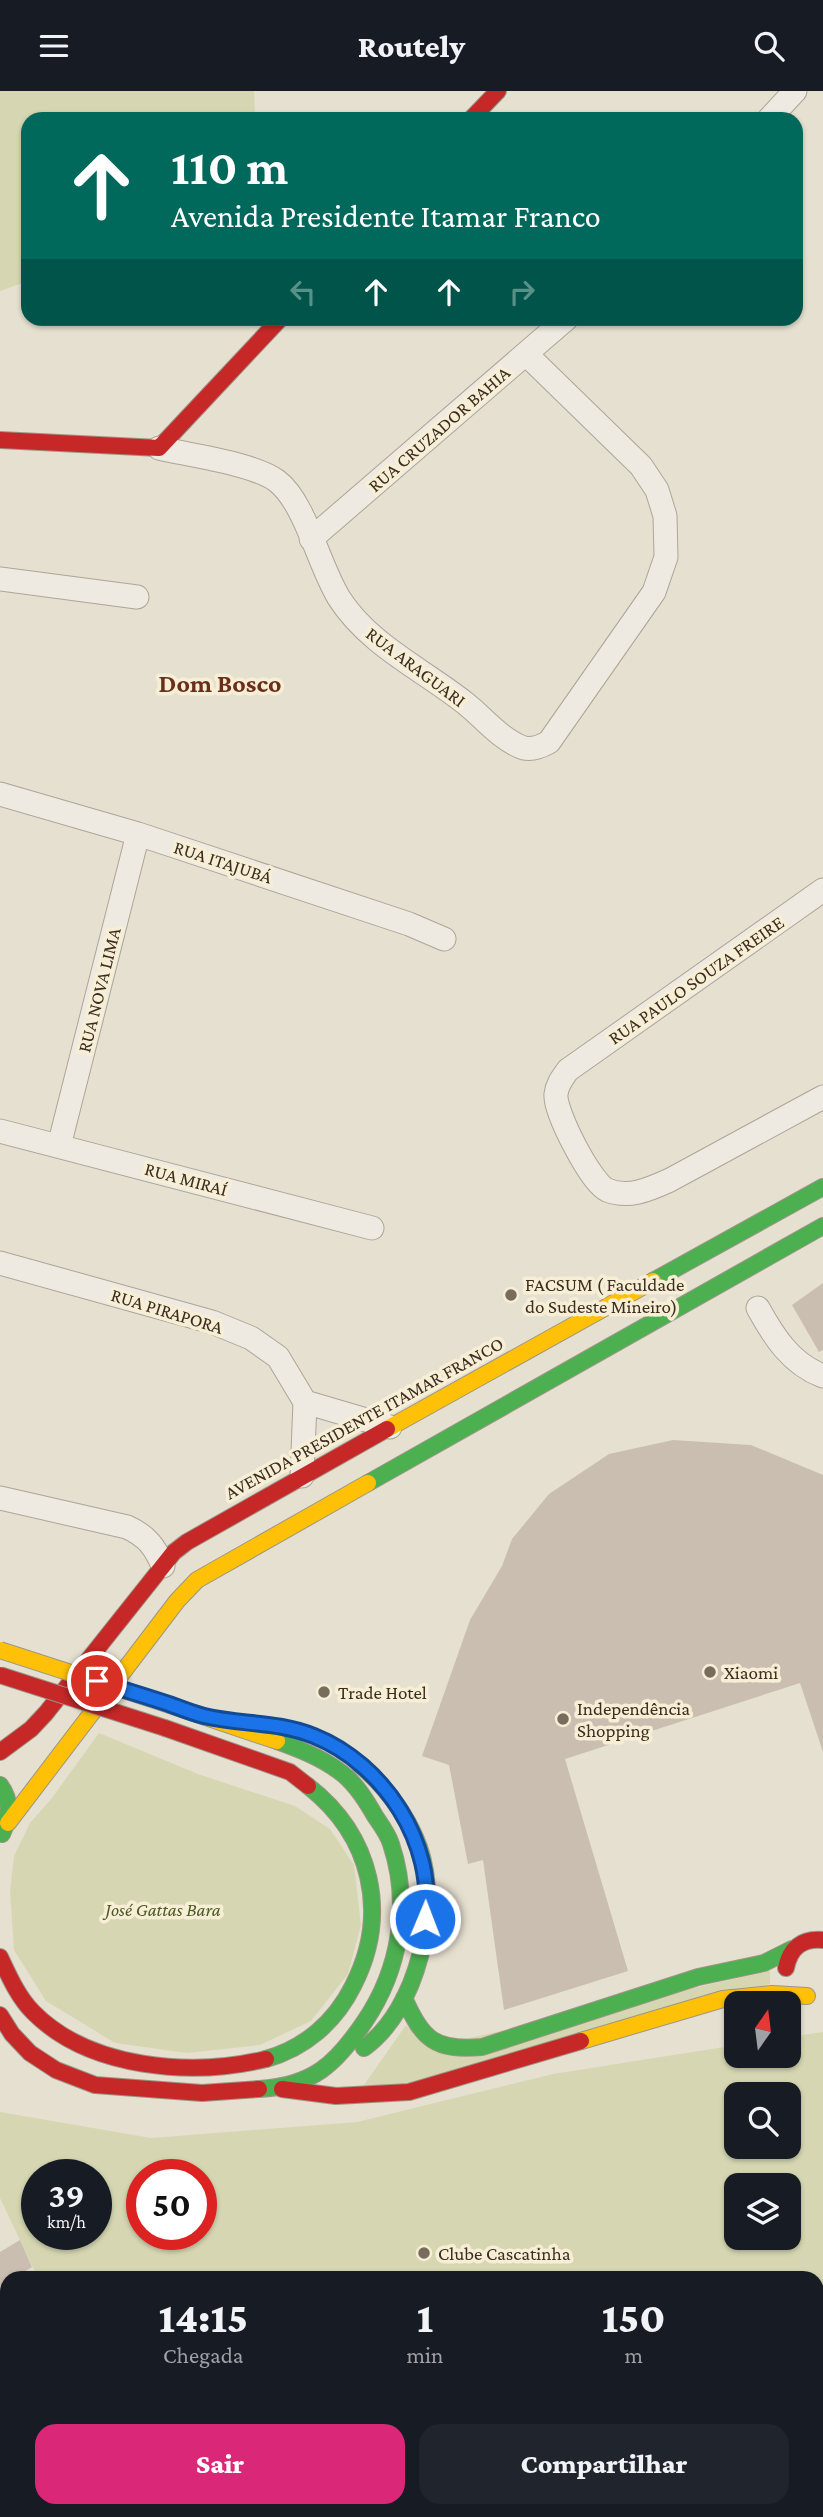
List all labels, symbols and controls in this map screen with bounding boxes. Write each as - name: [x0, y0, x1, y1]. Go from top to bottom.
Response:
- icon: menu: [35, 27, 73, 65]
- icon: search: [750, 27, 788, 65]
- text: Routely: [358, 28, 465, 64]
- icon: ahead: [56, 140, 147, 231]
- text: 110 m: [171, 140, 288, 195]
- text: Avenida Presidente Itamar Franco: [171, 198, 601, 234]
- icon: left: [284, 273, 322, 311]
- icon: ahead: [357, 273, 395, 311]
- icon: ahead: [430, 273, 468, 311]
- icon: right: [503, 273, 541, 311]
- street label: RUA CRUZADOR BAHIA: [364, 362, 514, 496]
- street label: RUA ARAGUARI: [362, 623, 470, 711]
- district label: Dom Bosco: [159, 669, 281, 698]
- street label: RUA ITAJUBÁ: [171, 836, 275, 888]
- street label: RUA PAULO SOUZA FREIRE: [604, 911, 788, 1049]
- street label: RUA NOVA LIMA: [73, 925, 125, 1055]
- street label: RUA MIRAÍ: [142, 1158, 230, 1200]
- place label: FACSUM ( Faculdade do Sudeste Mineiro): [525, 1274, 684, 1318]
- street label: RUA PIRAPORA: [109, 1284, 226, 1338]
- marker: FACSUM ( Faculdade do Sudeste Mineiro): [503, 1287, 519, 1303]
- street label: AVENIDA PRESIDENTE ITAMAR FRANCO: [221, 1332, 507, 1504]
- pin: [67, 1651, 127, 1711]
- icon: arrive: [78, 1662, 116, 1700]
- place label: Xiaomi: [724, 1662, 778, 1683]
- marker: Xiaomi: [702, 1664, 718, 1680]
- place label: Trade Hotel: [338, 1682, 427, 1703]
- marker: Trade Hotel: [316, 1684, 332, 1700]
- place label: Independência Shopping: [577, 1698, 690, 1741]
- marker: Independência Shopping: [555, 1711, 571, 1727]
- position arrow: [388, 1882, 462, 1956]
- park label: José Gattas Bara: [102, 1899, 221, 1920]
- north arrow: [724, 1991, 802, 2069]
- map controls: [724, 1991, 801, 2250]
- button: search: [724, 2082, 801, 2159]
- speed limit sign: 50: [126, 2159, 217, 2250]
- button: layers: [724, 2173, 801, 2250]
- text: 39: [48, 2176, 85, 2215]
- text: km/h: [47, 2212, 86, 2232]
- place label: Clube Cascatinha: [438, 2243, 571, 2264]
- marker: Clube Cascatinha: [416, 2245, 432, 2261]
- text: 14:15: [159, 2294, 248, 2341]
- text: 1: [417, 2294, 433, 2341]
- text: 150: [602, 2294, 665, 2341]
- text: Chegada: [163, 2342, 243, 2368]
- text: min: [406, 2342, 443, 2368]
- text: m: [624, 2342, 643, 2368]
- button: Sair: [35, 2424, 405, 2504]
- button: Compartilhar: [419, 2424, 789, 2504]

